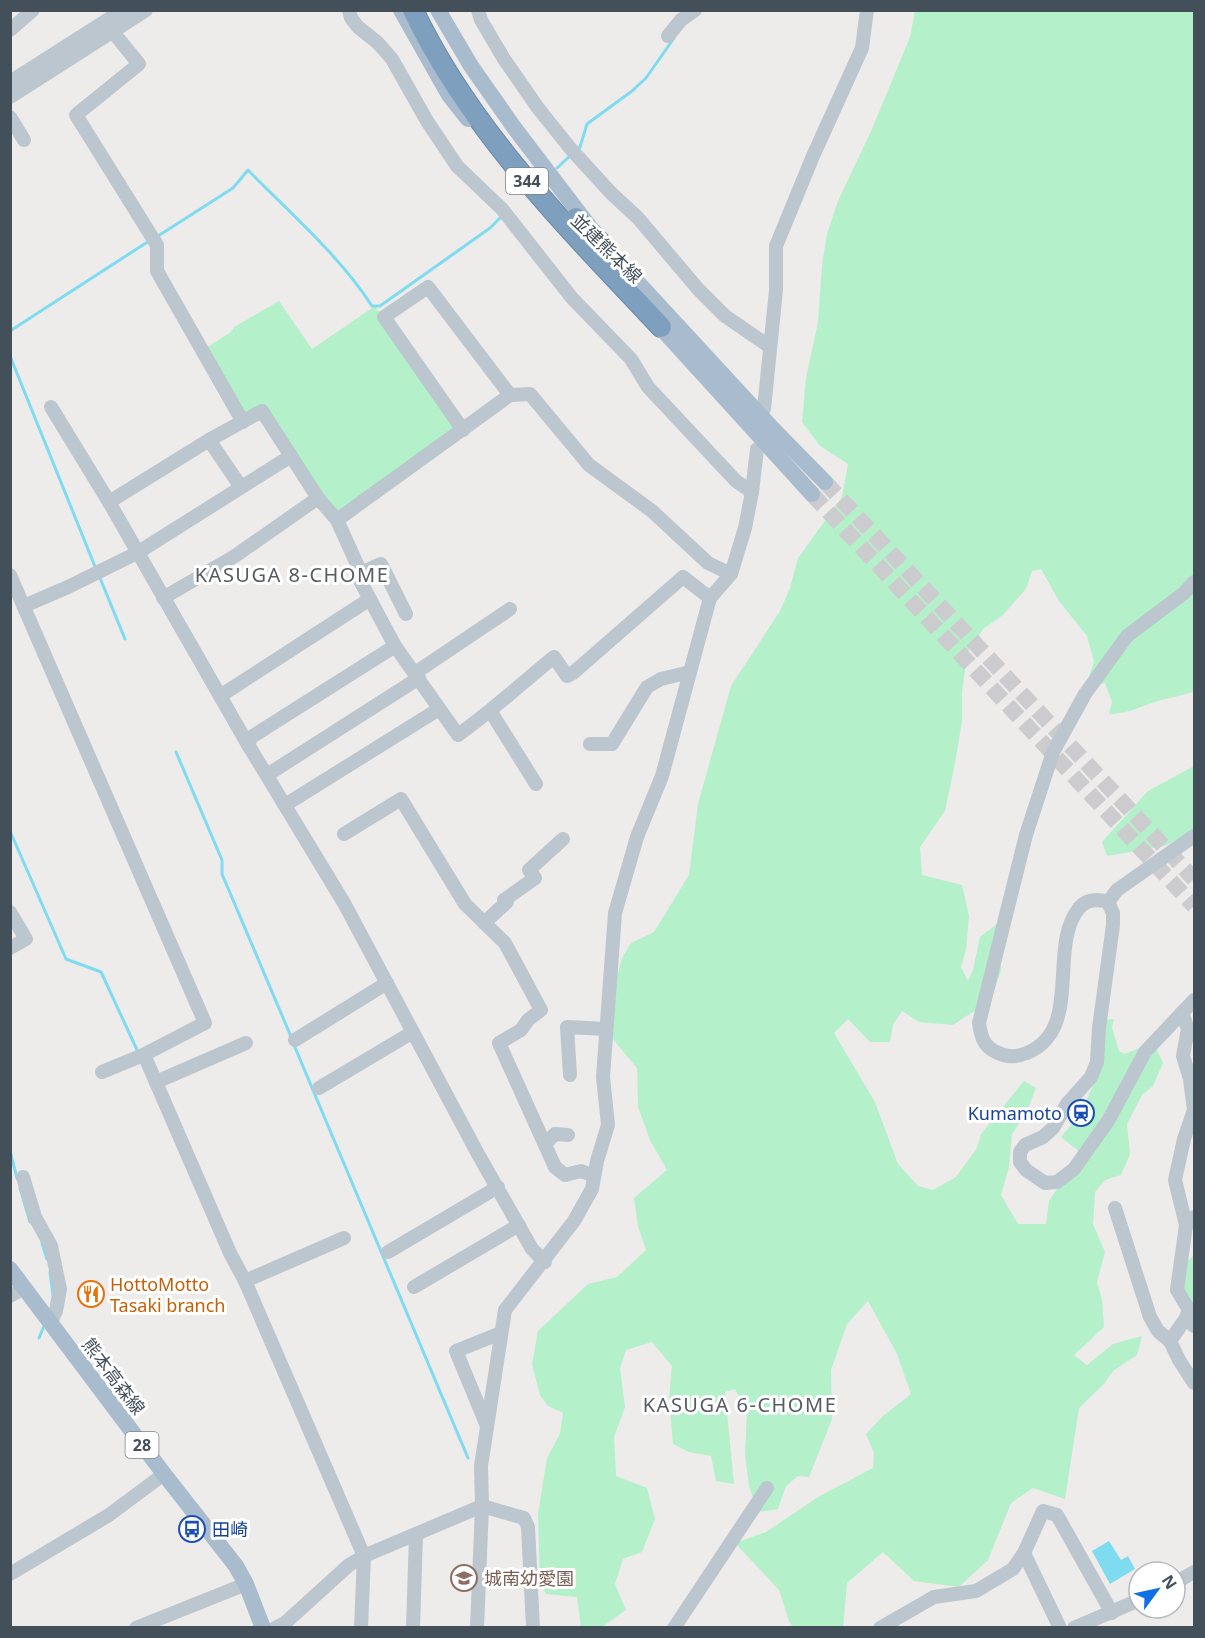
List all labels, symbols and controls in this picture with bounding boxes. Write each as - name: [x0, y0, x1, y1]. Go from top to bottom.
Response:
- road number: 344: [506, 168, 548, 194]
- street label: 並建熊本線: [566, 208, 648, 288]
- district label: KASUGA 8-CHOME: [195, 561, 389, 588]
- station icon: Kumamoto: [1066, 1098, 1096, 1128]
- place label: Kumamoto: [968, 1101, 1062, 1125]
- place label: HottoMotto Tasaki branch: [110, 1272, 225, 1317]
- restaurant icon: HottoMotto Tasaki branch: [76, 1279, 106, 1309]
- street label: 熊本高森線: [77, 1333, 151, 1419]
- district label: KASUGA 6-CHOME: [643, 1391, 837, 1418]
- road number: 28: [126, 1432, 158, 1458]
- bus stop icon: 田崎: [177, 1514, 207, 1544]
- place label: 田崎: [212, 1517, 248, 1541]
- north arrow: [1127, 1560, 1187, 1620]
- school or university icon: 城南幼愛園: [449, 1563, 479, 1593]
- place label: 城南幼愛園: [484, 1566, 574, 1590]
- text: N: [1157, 1570, 1182, 1593]

